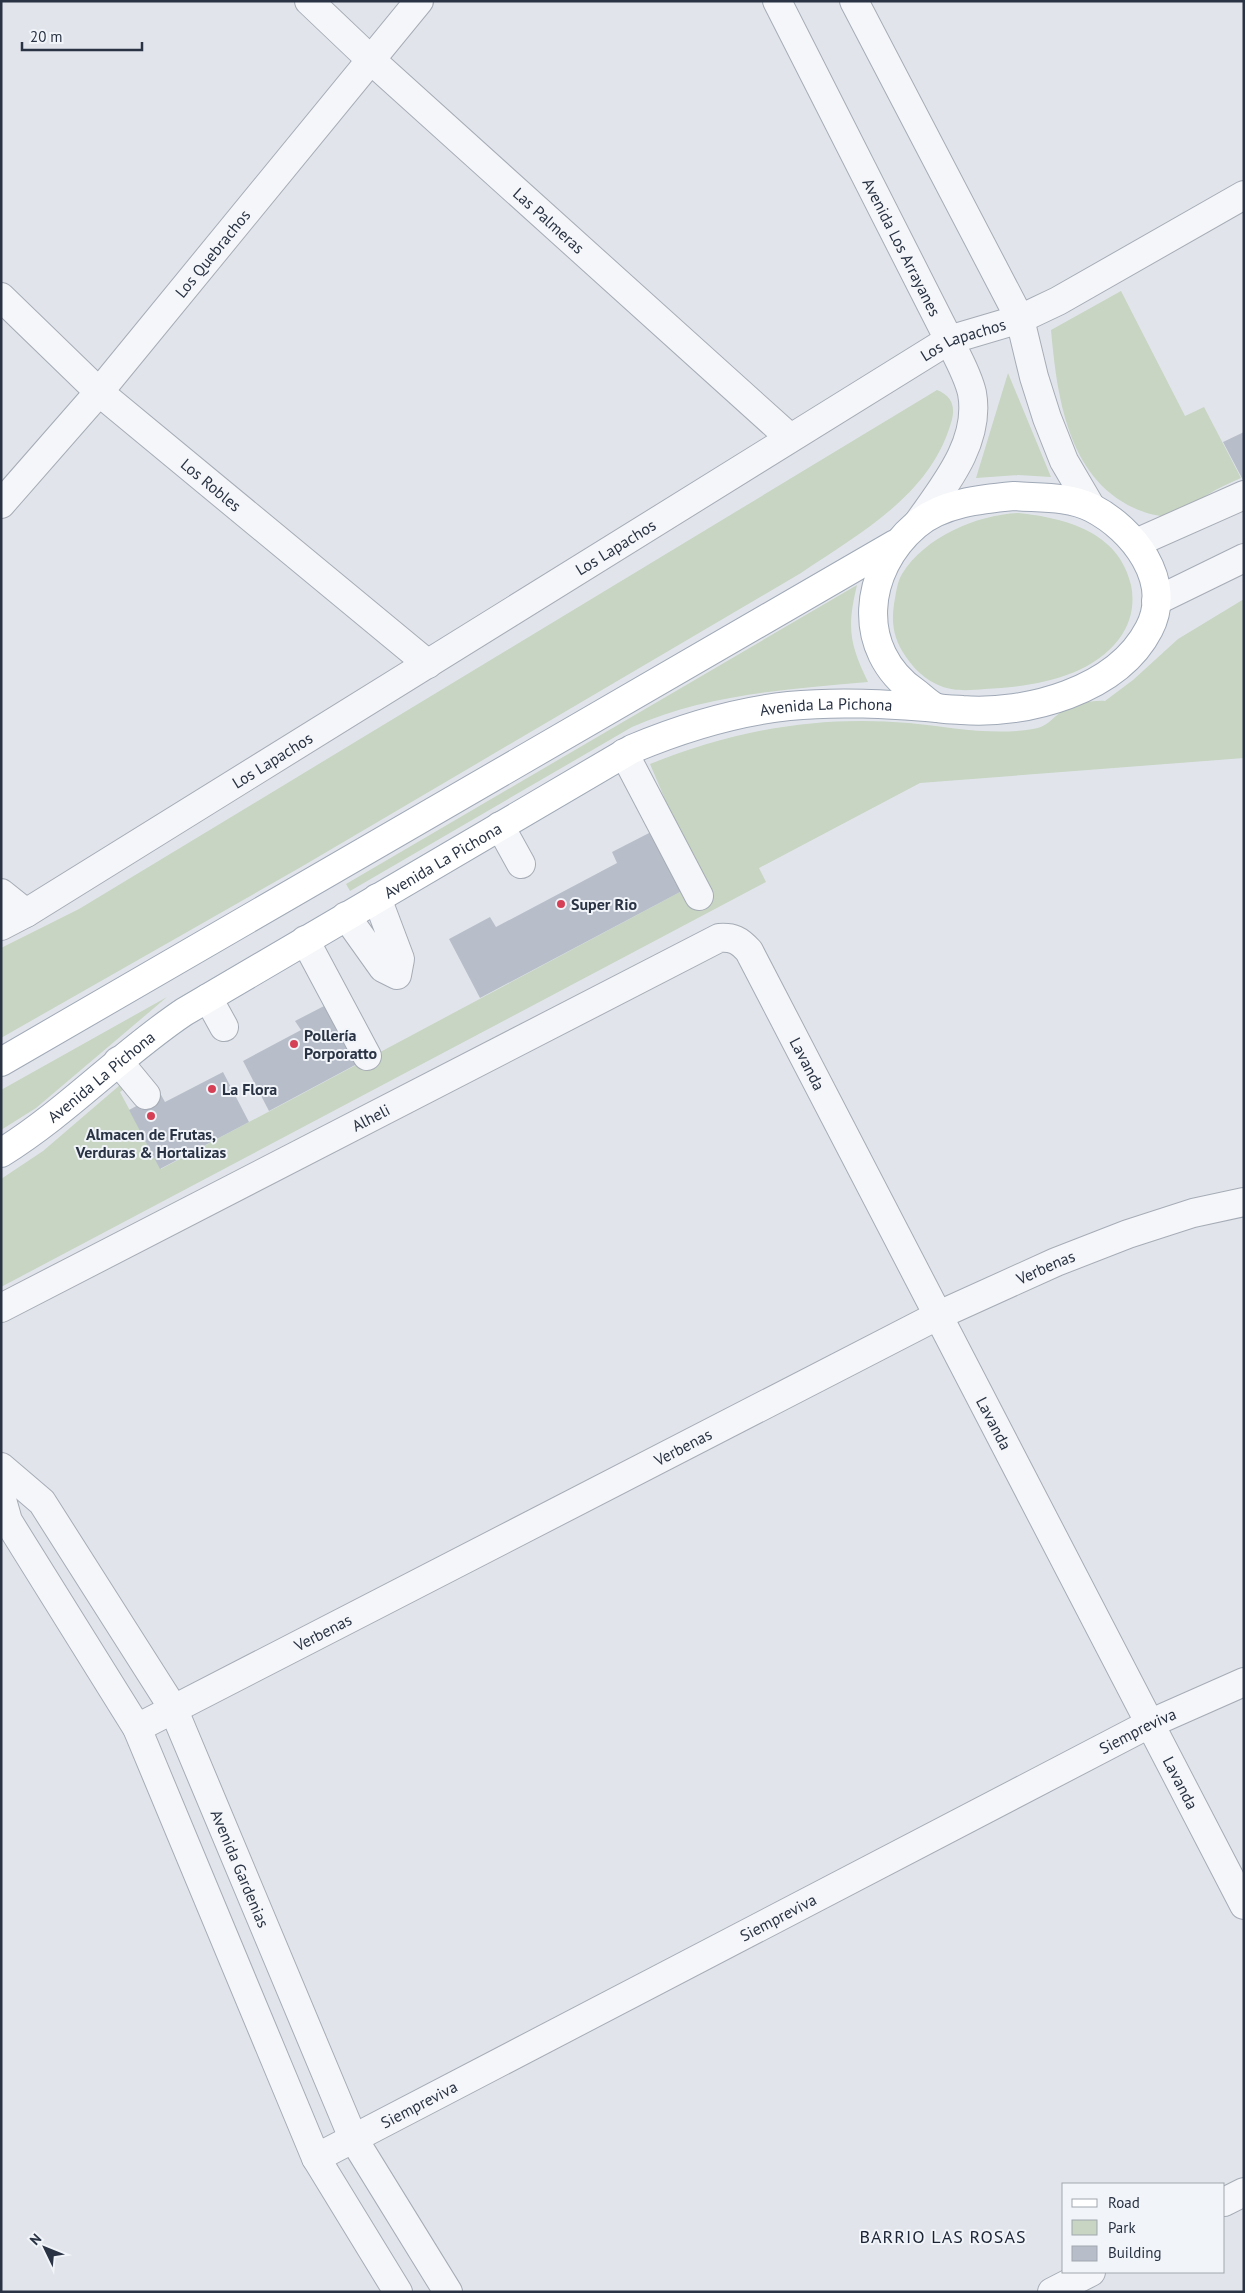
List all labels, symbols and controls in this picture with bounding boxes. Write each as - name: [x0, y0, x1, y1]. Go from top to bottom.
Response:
- scale bar: [22, 20, 142, 52]
- text: 20 m: [30, 27, 63, 46]
- street label: Avenida Los Arrayanes: [859, 175, 945, 320]
- street label: Las Palmeras: [509, 183, 589, 258]
- street label: Los Quebrachos: [171, 205, 255, 301]
- street label: Los Lapachos: [917, 314, 1008, 365]
- street label: Los Robles: [177, 454, 246, 516]
- street label: Los Lapachos: [572, 515, 660, 579]
- street label: Avenida La Pichona: [758, 693, 893, 720]
- street label: Los Lapachos: [228, 728, 316, 793]
- street label: Avenida La Pichona: [380, 818, 505, 903]
- place label: Super Rio: [571, 894, 637, 914]
- marker: Super Rio: [555, 898, 567, 910]
- place label: Pollería Porporatto: [304, 1025, 378, 1063]
- street label: Avenida La Pichona: [43, 1027, 159, 1127]
- street label: Lavanda: [786, 1034, 829, 1094]
- marker: Pollería Porporatto: [288, 1038, 300, 1050]
- place label: La Flora: [222, 1079, 277, 1099]
- marker: La Flora: [206, 1083, 218, 1095]
- street label: Alheli: [348, 1099, 393, 1135]
- marker: Almacen de Frutas, Verduras & Hortalizas: [145, 1110, 157, 1122]
- place label: Almacen de Frutas, Verduras & Hortalizas: [75, 1124, 226, 1162]
- street label: Verbenas: [1012, 1246, 1078, 1289]
- street label: Lavanda: [972, 1393, 1016, 1453]
- street label: Verbenas: [650, 1424, 715, 1470]
- street label: Verbenas: [290, 1609, 355, 1656]
- street label: Siempreviva: [1096, 1703, 1179, 1758]
- street label: Lavanda: [1159, 1753, 1203, 1813]
- street label: Avenida Gardenias: [207, 1806, 274, 1931]
- street label: Siempreviva: [736, 1889, 820, 1945]
- street label: Siempreviva: [377, 2076, 461, 2133]
- legend: [1062, 2183, 1225, 2273]
- text: Road: [1108, 2193, 1140, 2212]
- text: Park: [1108, 2218, 1136, 2237]
- north arrow: [20, 2223, 70, 2273]
- district label: BARRIO LAS ROSAS: [859, 2225, 1027, 2248]
- text: N: [26, 2230, 45, 2249]
- text: Building: [1108, 2243, 1162, 2262]

